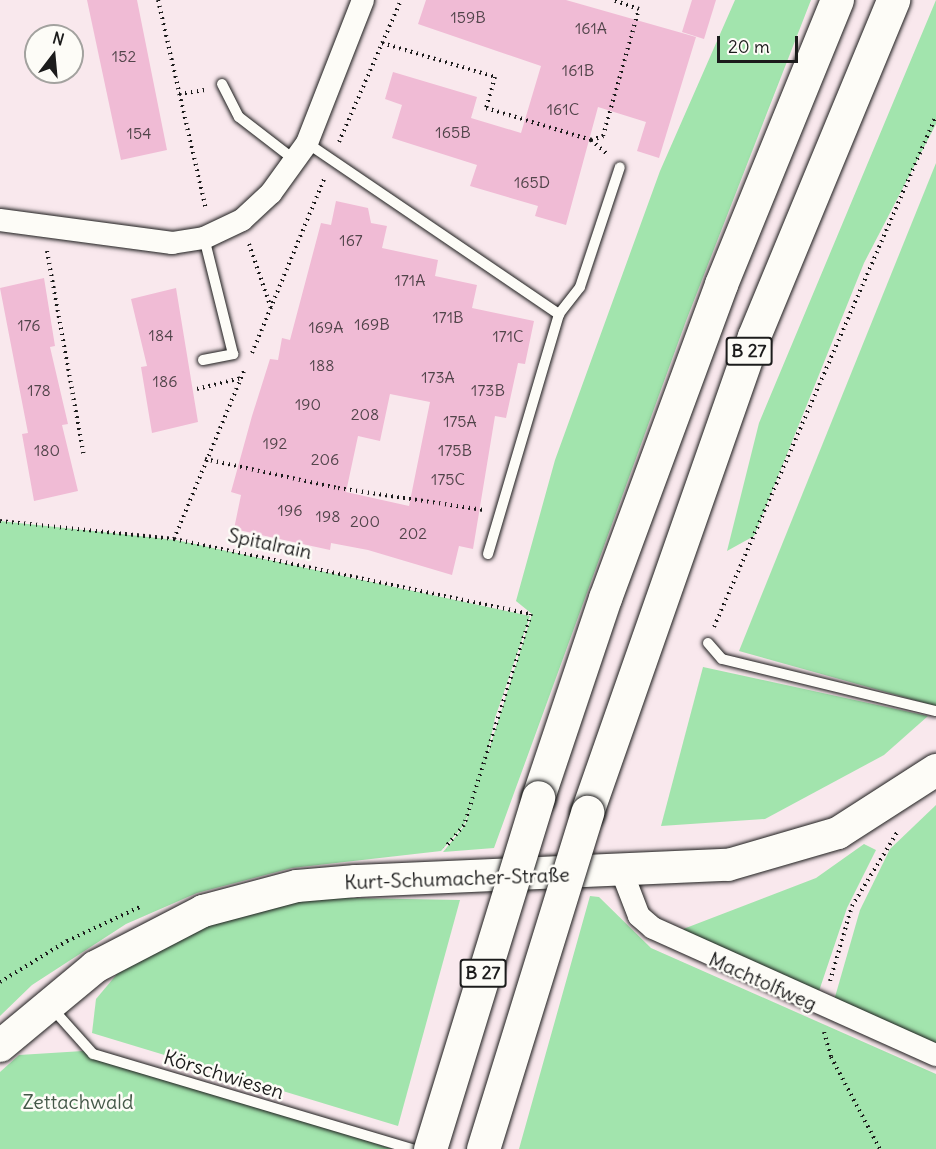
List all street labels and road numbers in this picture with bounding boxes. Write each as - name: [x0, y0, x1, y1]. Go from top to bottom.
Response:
- road number: B 27: [725, 336, 773, 366]
- street label: Spitalrain: [226, 522, 314, 564]
- street label: Kurt-Schumacher-Straße: [344, 862, 570, 894]
- street label: Machtolfweg: [705, 947, 821, 1015]
- road number: B 27: [459, 958, 507, 988]
- street label: Körschwiesen: [161, 1044, 287, 1104]

